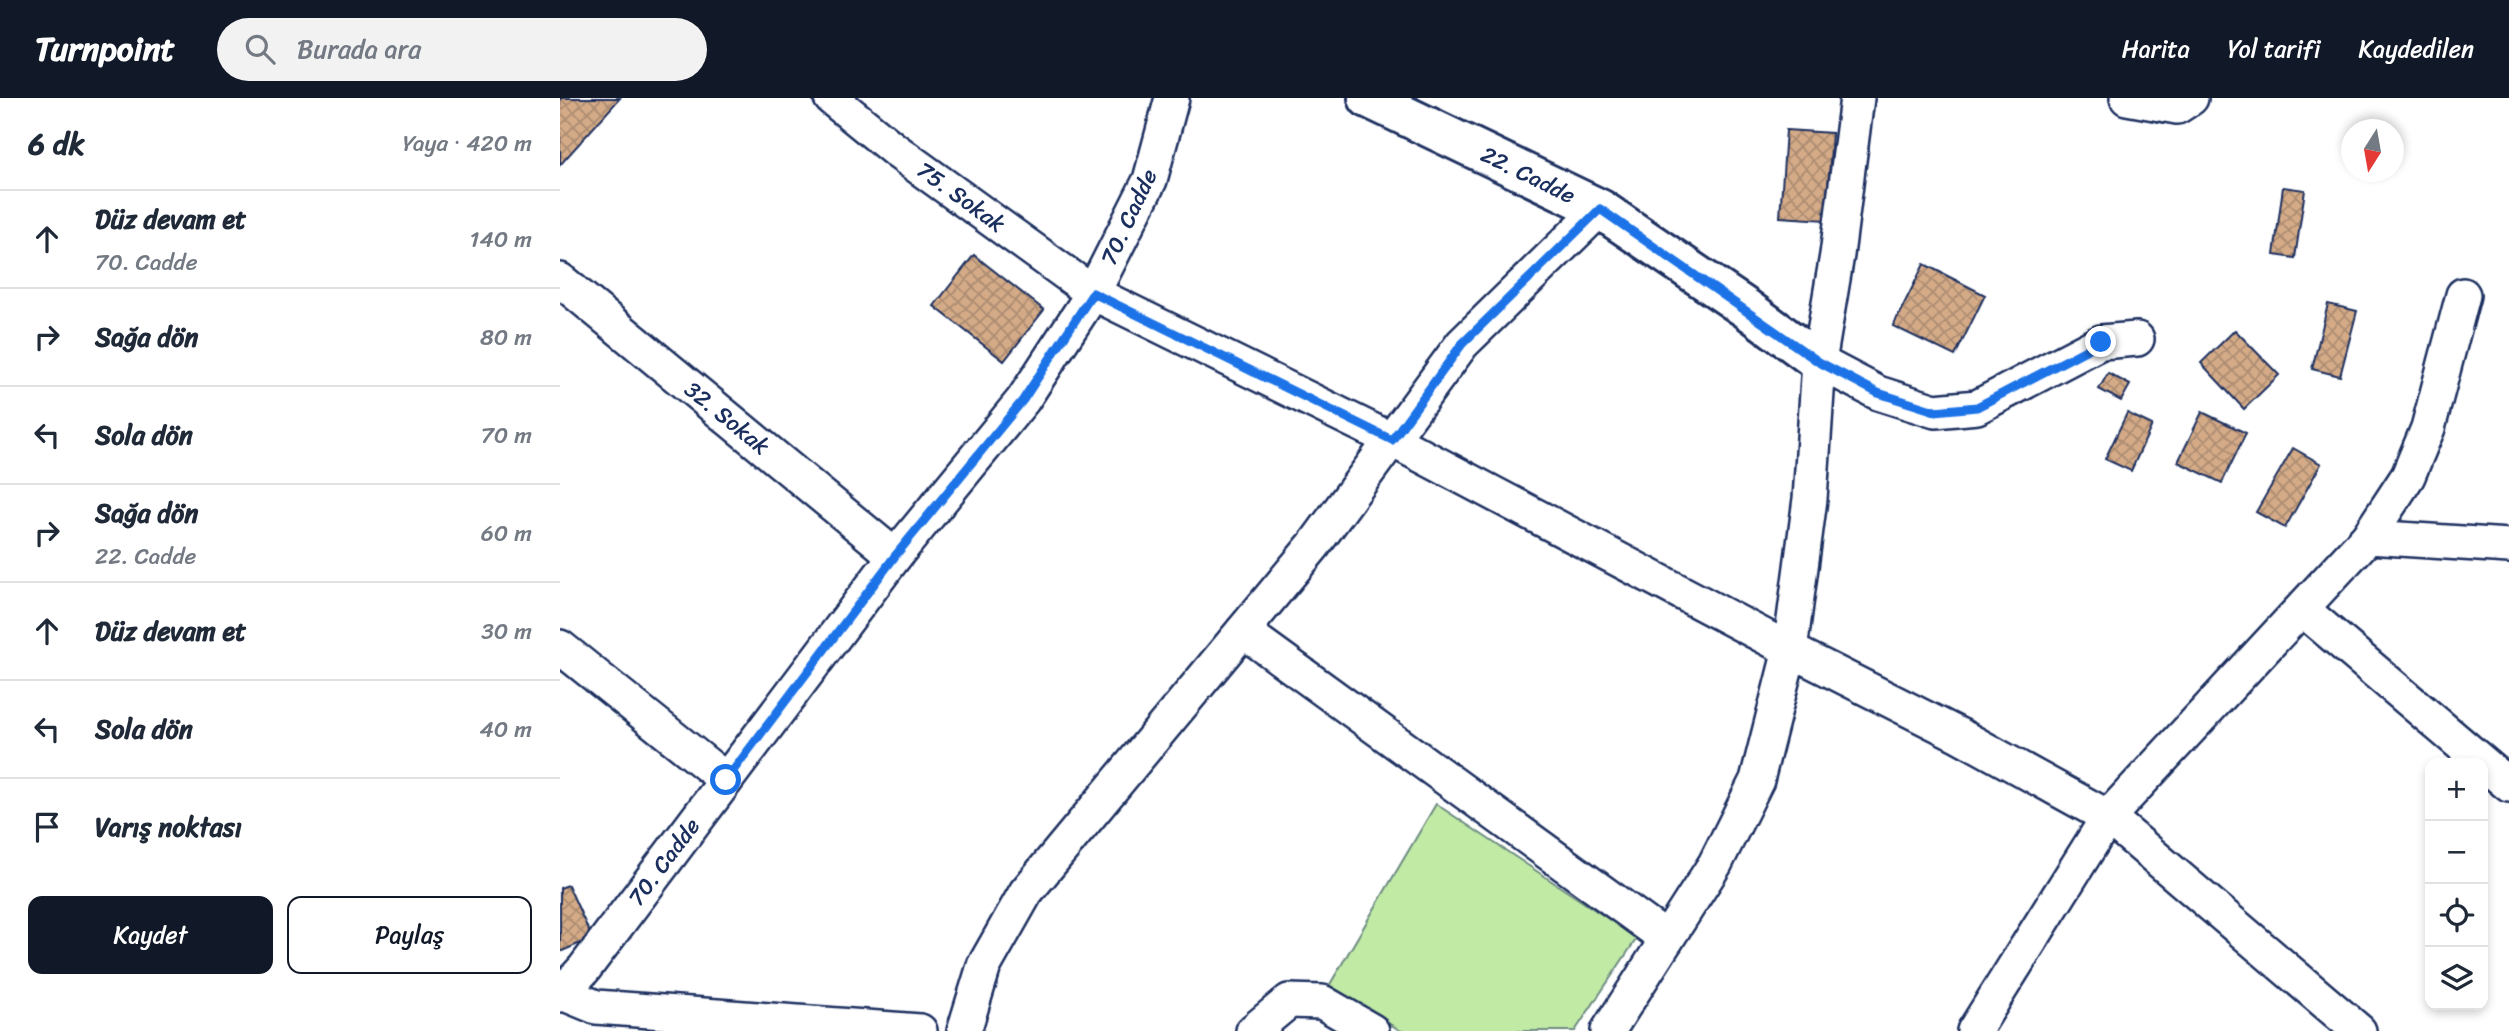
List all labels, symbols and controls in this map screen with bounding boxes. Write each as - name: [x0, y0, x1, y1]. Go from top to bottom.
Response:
- search box: [217, 18, 707, 81]
- text: Turnpoint: [35, 20, 175, 78]
- text: Burada ara: [297, 26, 421, 72]
- text: Harita: [2122, 28, 2190, 70]
- text: Yol tarifi: [2228, 28, 2321, 70]
- text: Kaydedilen: [2359, 28, 2474, 70]
- icon: search: [241, 30, 279, 68]
- text: 6 dk: [28, 117, 85, 171]
- north arrow: [2341, 119, 2404, 182]
- text: Yaya · 420 m: [403, 123, 532, 164]
- street label: 22. Cadde: [1473, 134, 1583, 216]
- street label: 75. Sokak: [908, 150, 1014, 244]
- street label: 70. Cadde: [1089, 162, 1169, 272]
- text: Düz devam et: [95, 196, 246, 242]
- text: 140 m: [470, 219, 532, 260]
- icon: ahead: [28, 220, 66, 258]
- text: 70. Cadde: [95, 242, 198, 283]
- text: Sağa dön: [95, 314, 198, 360]
- text: 80 m: [480, 317, 532, 358]
- icon: right: [28, 318, 66, 356]
- route end: [2085, 326, 2116, 357]
- street label: 32. Sokak: [675, 370, 779, 466]
- text: Sola dön: [95, 412, 193, 458]
- text: 70 m: [481, 415, 532, 456]
- icon: left: [28, 416, 66, 454]
- text: Sağa dön: [95, 490, 198, 536]
- text: 60 m: [481, 513, 532, 554]
- icon: right: [28, 514, 66, 552]
- text: 22. Cadde: [95, 536, 196, 577]
- text: Düz devam et: [95, 608, 246, 654]
- text: 30 m: [481, 611, 532, 652]
- icon: ahead: [28, 612, 66, 650]
- text: Sola dön: [95, 706, 193, 752]
- text: 40 m: [479, 709, 532, 750]
- icon: left: [28, 710, 66, 748]
- map controls: [2425, 758, 2488, 1010]
- button: +: [2425, 758, 2488, 821]
- route start: [710, 764, 741, 795]
- text: Varış noktası: [95, 804, 242, 850]
- icon: arrive: [28, 808, 66, 846]
- street label: 70. Cadde: [617, 809, 711, 915]
- button: −: [2425, 821, 2488, 884]
- button: locate: [2425, 884, 2488, 947]
- button: Kaydet: [28, 896, 273, 974]
- button: Paylaş: [287, 896, 532, 974]
- button: layers: [2425, 947, 2488, 1010]

